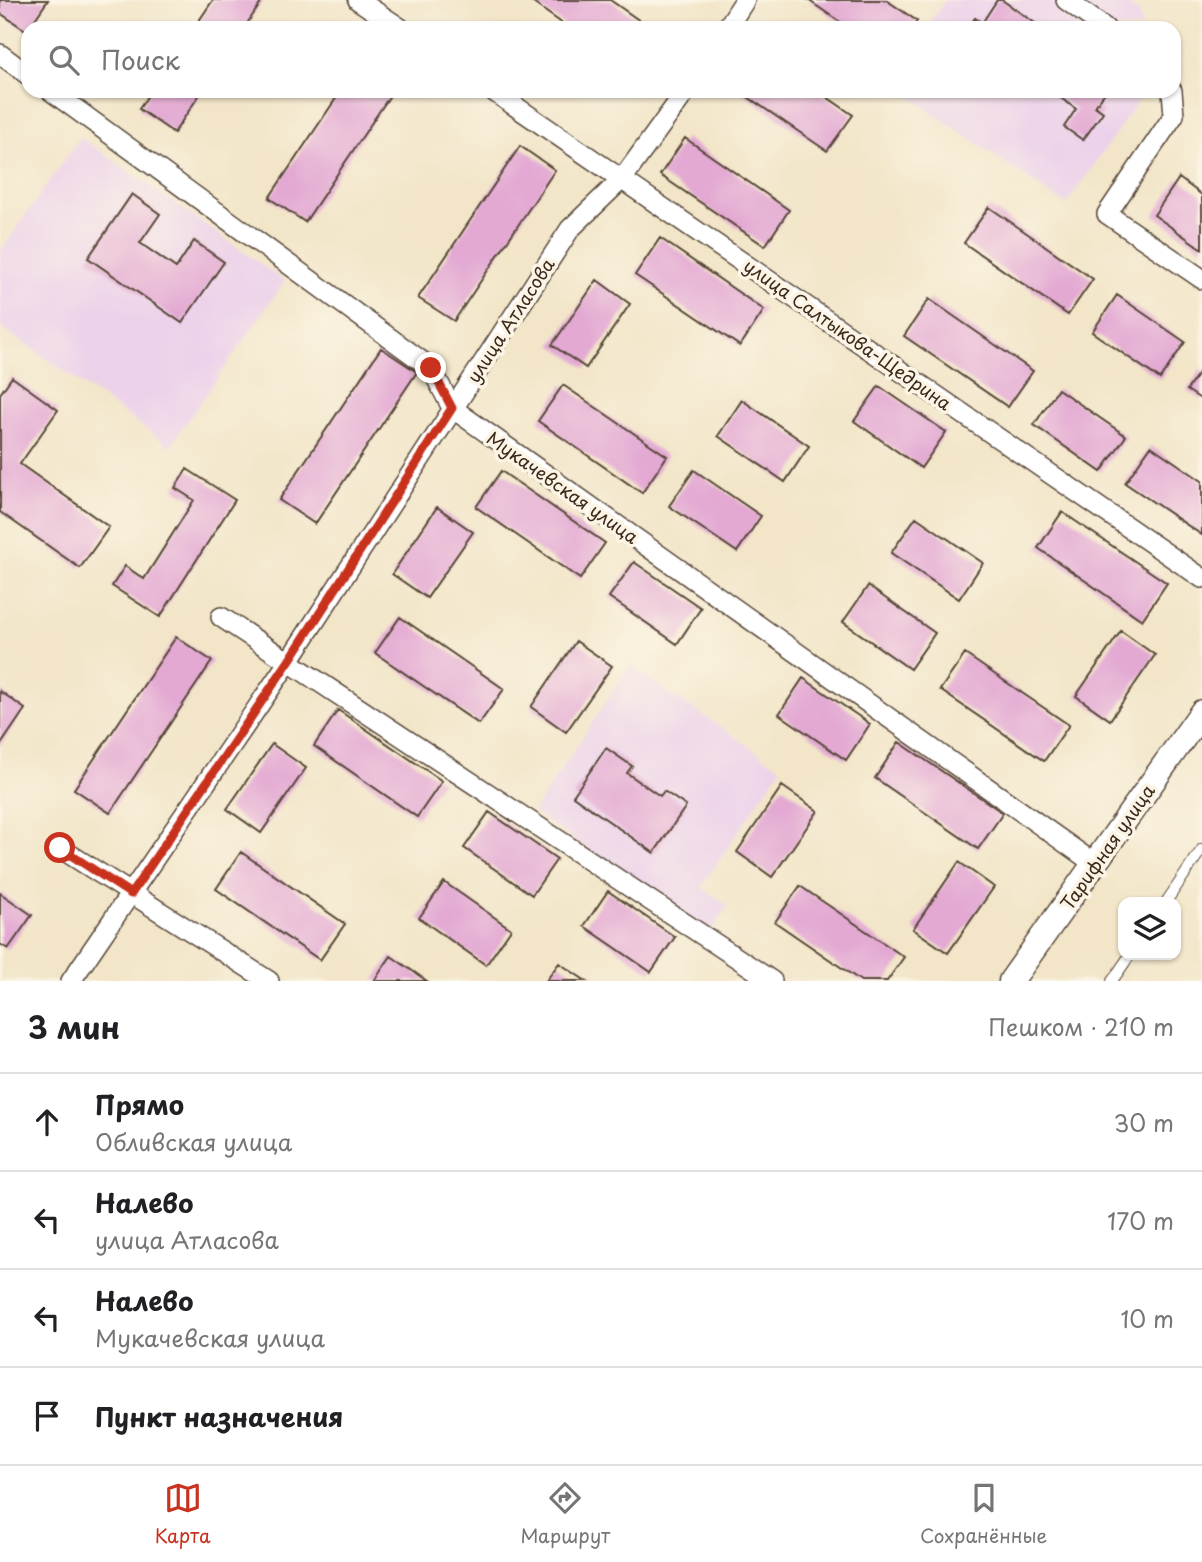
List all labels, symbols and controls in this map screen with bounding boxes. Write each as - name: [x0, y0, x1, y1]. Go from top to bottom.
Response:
- search box: [21, 21, 1181, 98]
- text: Поиск: [101, 40, 180, 79]
- icon: search: [45, 41, 83, 79]
- street label: улица Атласова: [460, 252, 561, 388]
- street label: улица Салтыкова-Щедрина: [739, 252, 958, 417]
- route end: [415, 352, 446, 383]
- street label: Мукачевская улица: [482, 424, 645, 550]
- street label: Тарифная улица: [1053, 778, 1161, 915]
- route start: [44, 832, 75, 863]
- map controls: [1118, 897, 1181, 960]
- button: layers: [1118, 897, 1181, 960]
- text: 3 мин: [28, 1004, 120, 1049]
- text: Пешком · 210 m: [988, 1009, 1174, 1044]
- text: Прямо: [95, 1085, 184, 1124]
- icon: ahead: [28, 1103, 66, 1141]
- text: 30 m: [1113, 1105, 1174, 1140]
- text: Обливская улица: [95, 1124, 292, 1159]
- text: Налево: [95, 1183, 193, 1222]
- icon: left: [28, 1201, 66, 1239]
- text: 170 m: [1107, 1203, 1174, 1238]
- text: улица Атласова: [95, 1222, 279, 1257]
- text: Налево: [95, 1281, 193, 1320]
- icon: left: [28, 1299, 66, 1337]
- text: 10 m: [1120, 1301, 1174, 1336]
- text: Мукачевская улица: [95, 1320, 325, 1355]
- icon: arrive: [28, 1397, 66, 1435]
- text: Пункт назначения: [95, 1397, 343, 1436]
- tab: Карта: [155, 1479, 211, 1549]
- tab: Маршрут: [520, 1479, 610, 1549]
- tab: Сохранённые: [920, 1479, 1047, 1549]

